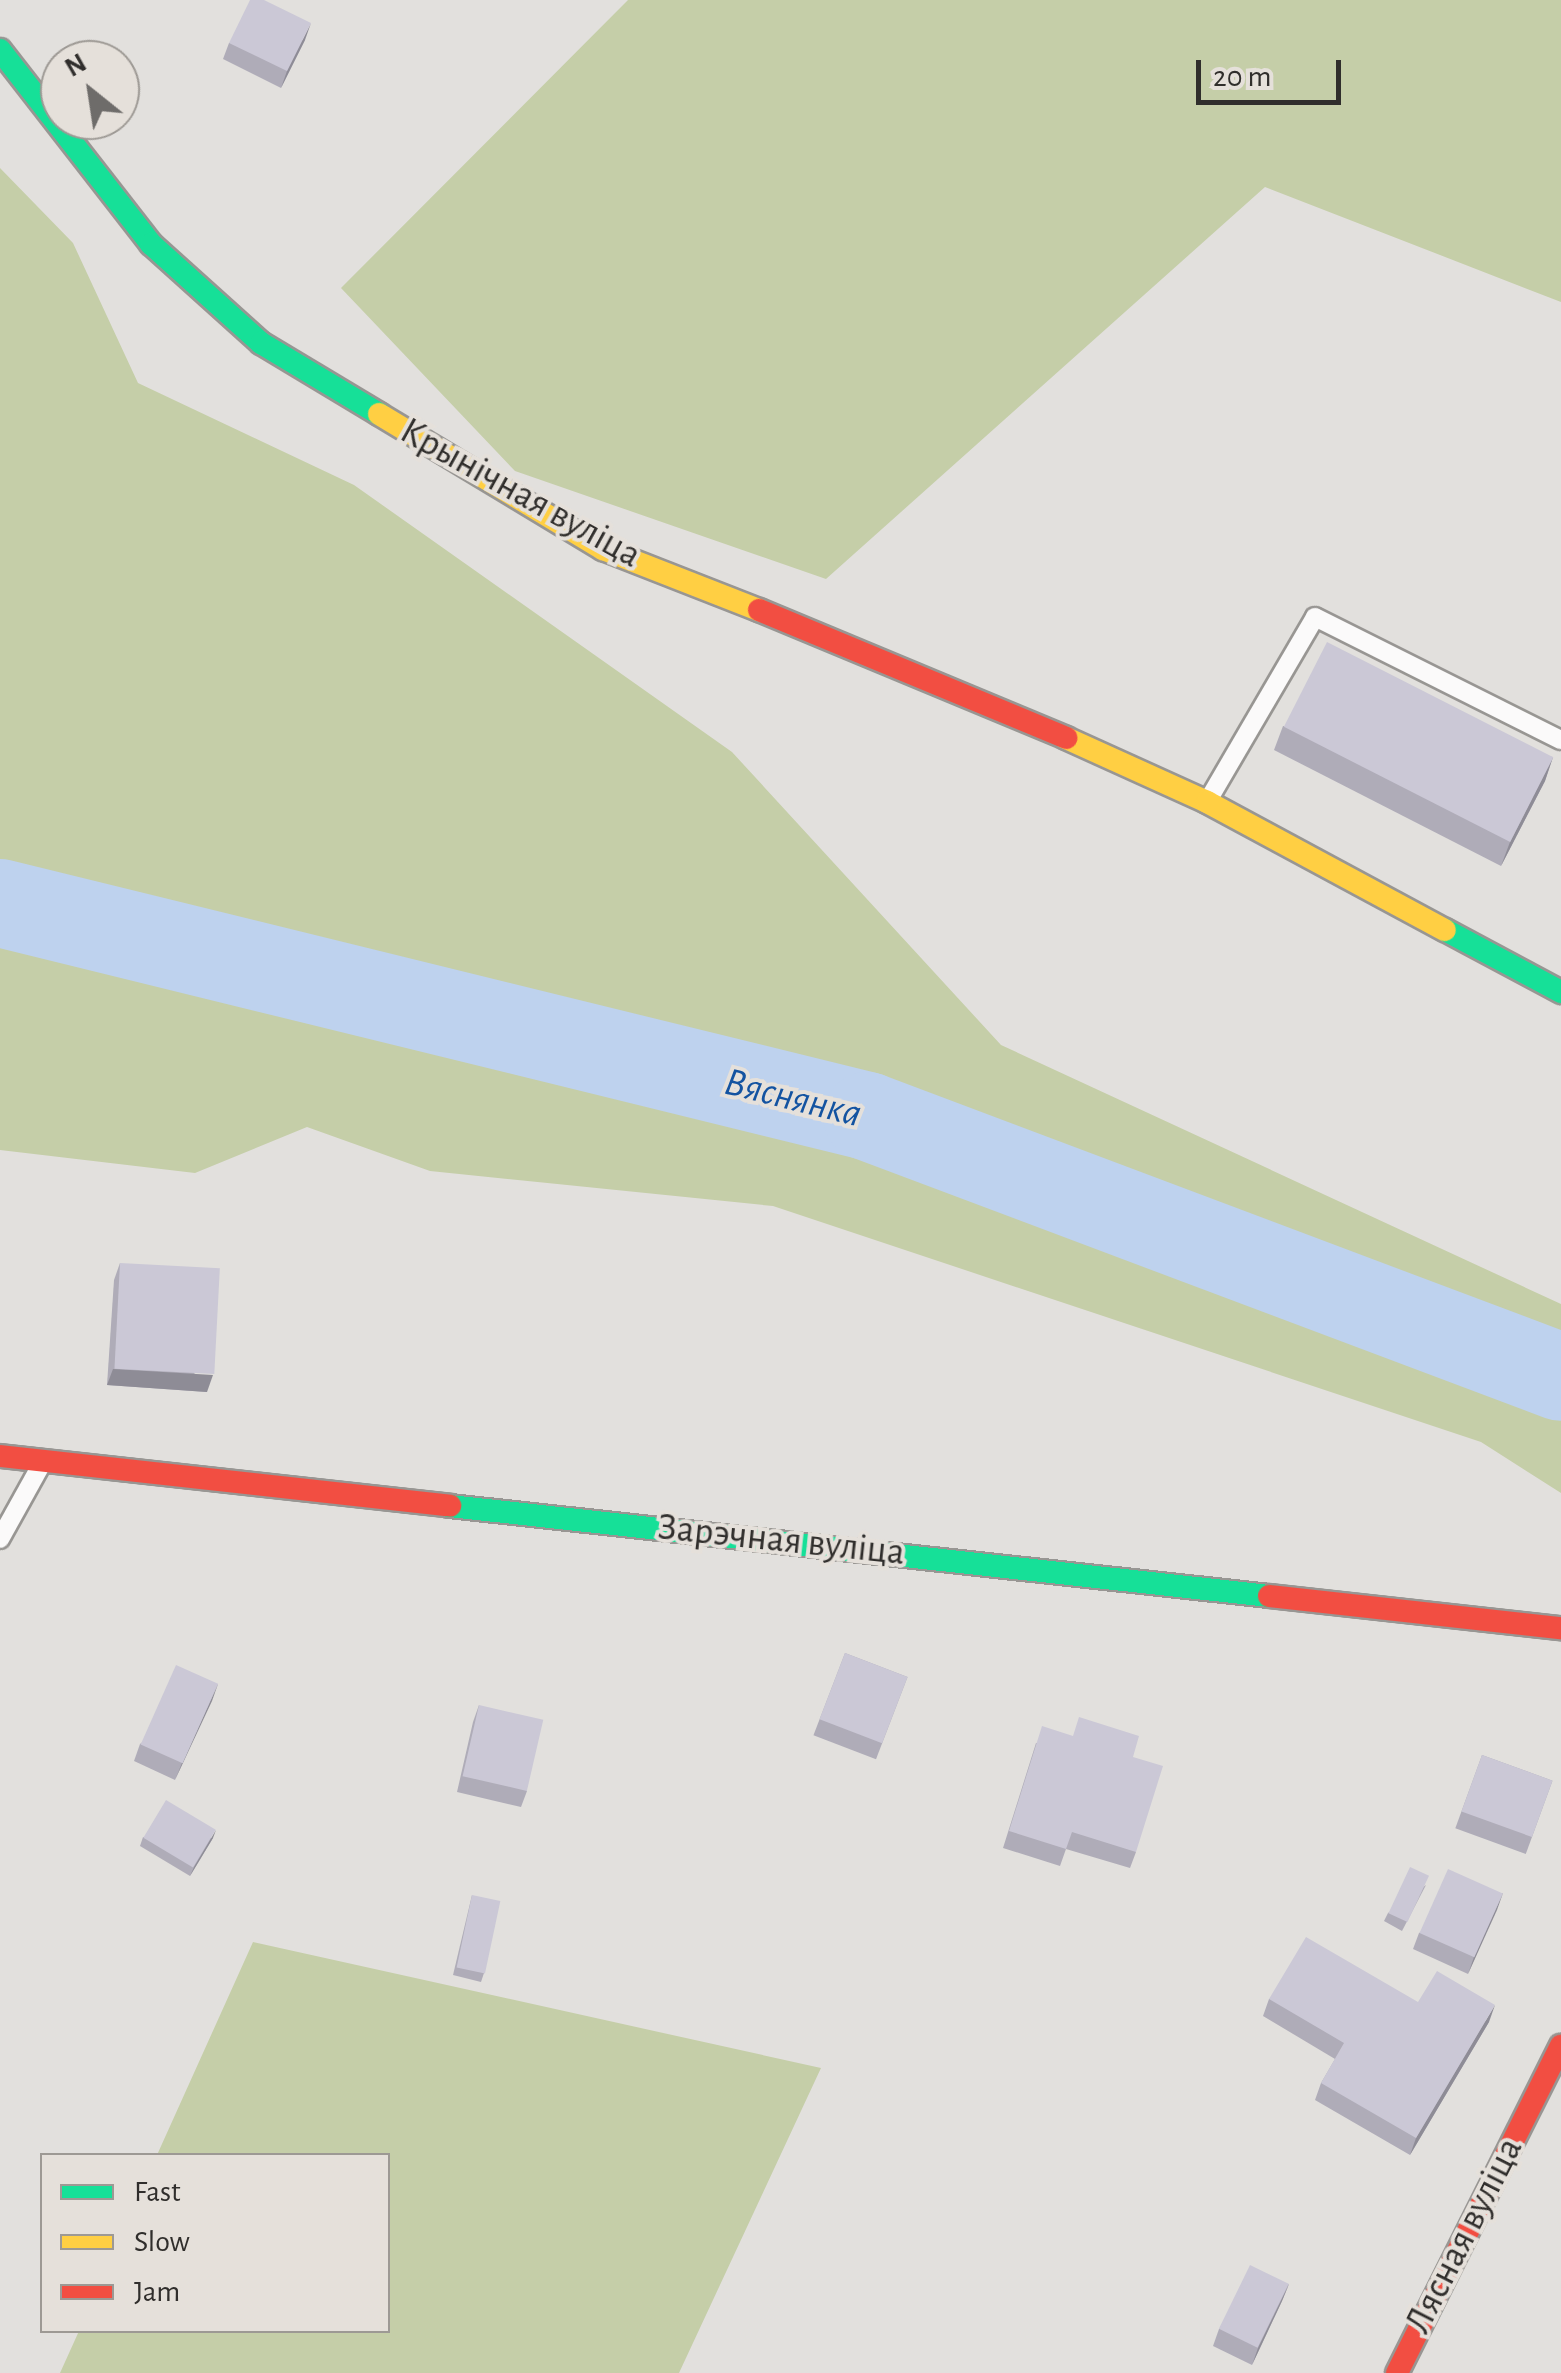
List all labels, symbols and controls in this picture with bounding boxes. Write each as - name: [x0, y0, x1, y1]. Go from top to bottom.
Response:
- north arrow: [40, 40, 140, 140]
- scale bar: [1201, 40, 1346, 102]
- text: N: [61, 49, 91, 83]
- text: 20 m: [1213, 62, 1271, 92]
- street label: Крынічная вуліца: [392, 409, 648, 579]
- water label: Вяснянка: [720, 1058, 866, 1138]
- street label: Зарэчная вуліца: [655, 1505, 907, 1577]
- street label: Лясная вуліца: [1396, 2131, 1534, 2341]
- legend: [40, 2153, 390, 2333]
- text: Fast: [134, 2177, 181, 2207]
- text: Slow: [134, 2227, 190, 2257]
- text: Jam: [134, 2277, 180, 2307]

